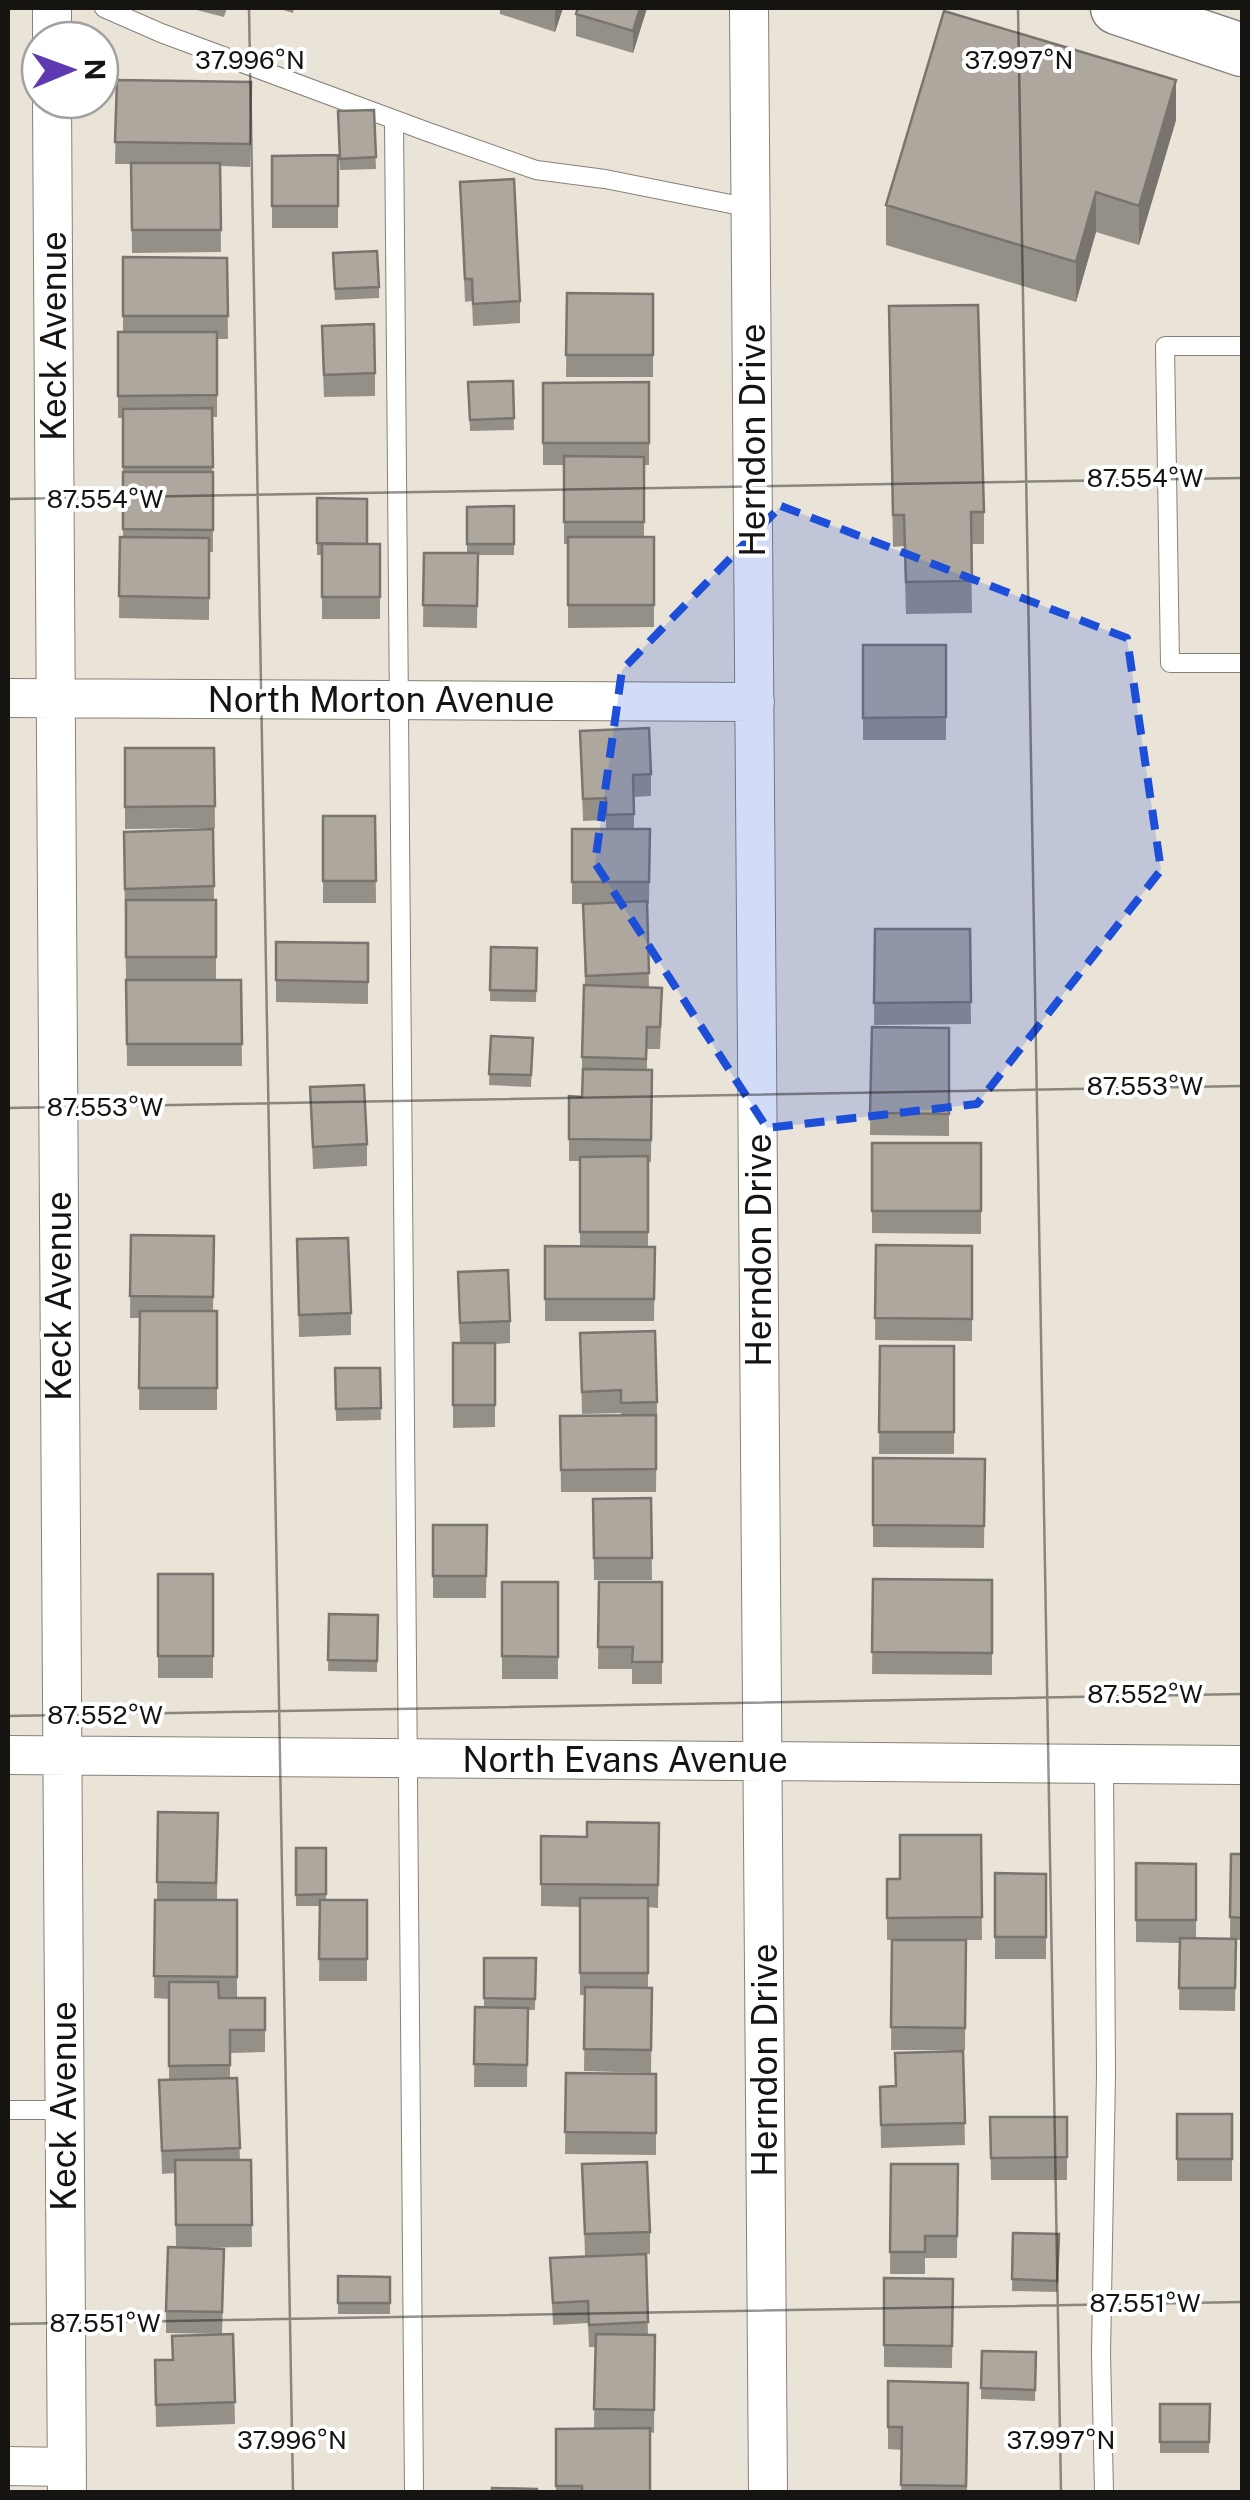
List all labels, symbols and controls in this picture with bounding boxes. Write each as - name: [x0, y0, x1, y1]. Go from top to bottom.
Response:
- north arrow: [20, 20, 120, 120]
- text: 37.996°N: [195, 45, 305, 75]
- text: 37.997°N: [965, 45, 1073, 75]
- text: N: [79, 58, 112, 81]
- street label: Keck Avenue: [33, 231, 74, 441]
- street label: Herndon Drive: [732, 323, 773, 557]
- text: 87.554°W: [1087, 463, 1203, 493]
- text: 87.554°W: [47, 484, 163, 514]
- street label: North Morton Avenue: [208, 679, 554, 720]
- text: 87.553°W: [1087, 1071, 1203, 1101]
- text: 87.553°W: [47, 1092, 163, 1122]
- street label: Herndon Drive: [738, 1133, 779, 1367]
- street label: Keck Avenue: [38, 1191, 79, 1401]
- text: 87.552°W: [1087, 1679, 1203, 1709]
- text: 87.552°W: [47, 1700, 163, 1730]
- street label: North Evans Avenue: [462, 1739, 788, 1780]
- street label: Herndon Drive: [744, 1943, 785, 2177]
- street label: Keck Avenue: [43, 2001, 84, 2211]
- text: 87.551°W: [1090, 2288, 1201, 2318]
- text: 87.551°W: [50, 2308, 161, 2338]
- text: 37.996°N: [237, 2425, 347, 2455]
- text: 37.997°N: [1007, 2425, 1115, 2455]

